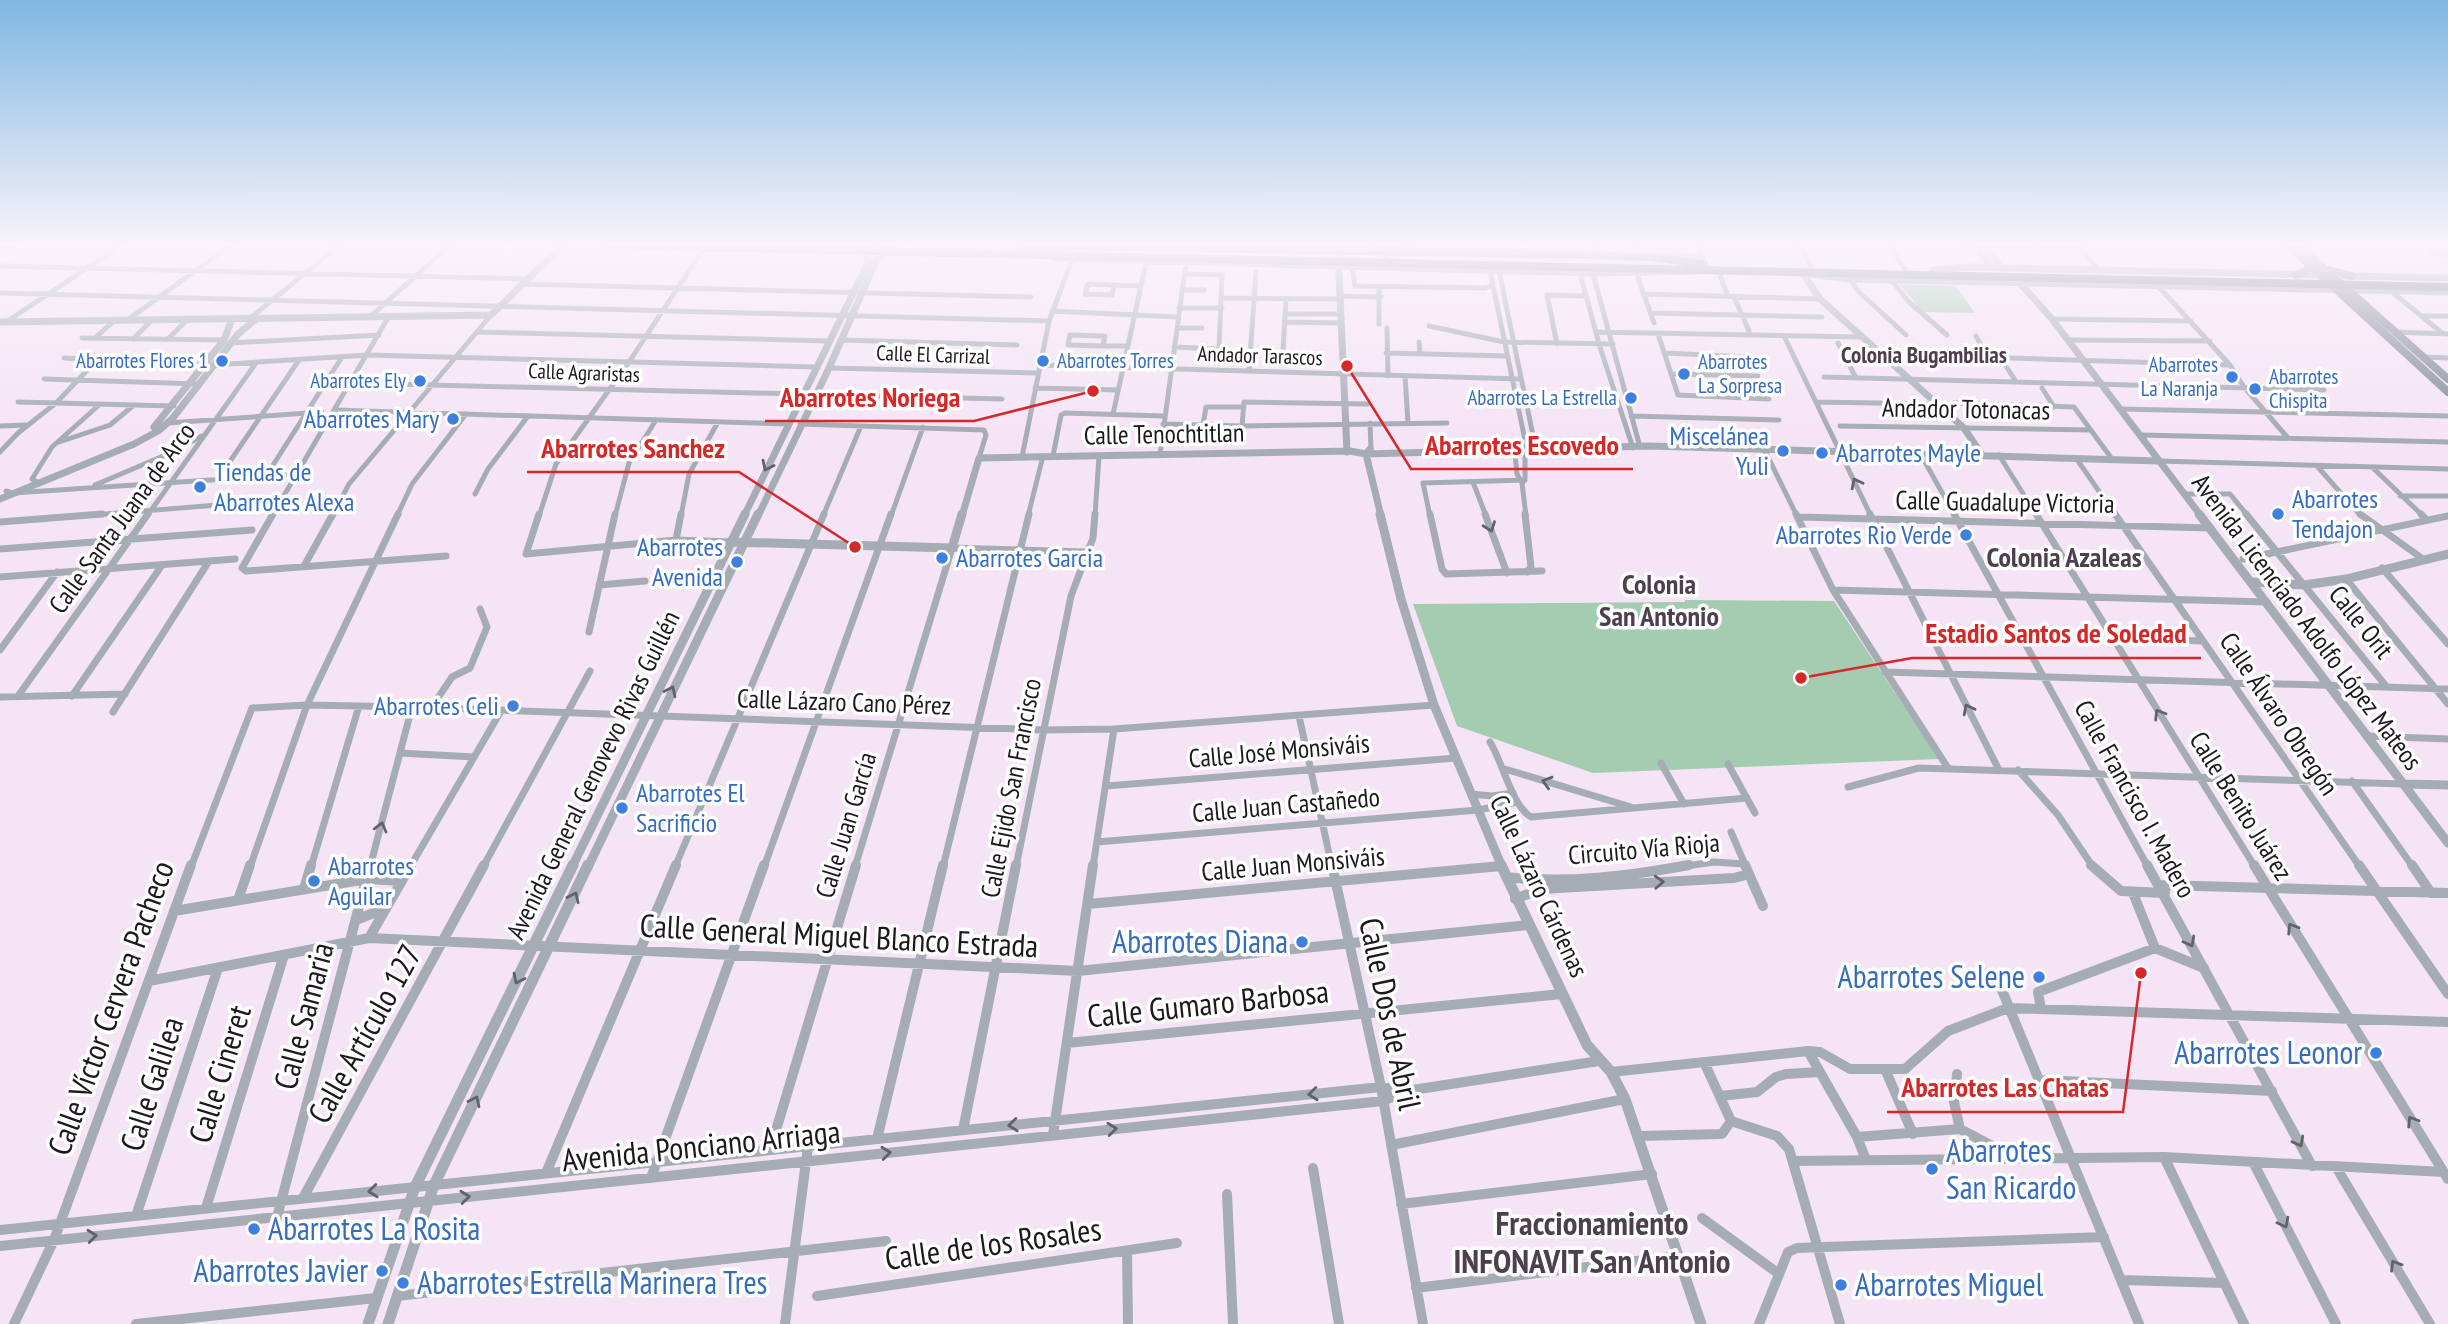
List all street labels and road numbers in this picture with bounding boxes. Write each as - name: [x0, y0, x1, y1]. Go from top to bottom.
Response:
- street label: Calle El Carrizal: [876, 339, 990, 370]
- street label: Andador Tarascos: [1197, 340, 1323, 371]
- street label: Calle Agraristas: [528, 357, 640, 388]
- street label: Andador Totonacas: [1882, 391, 2051, 426]
- street label: Calle Santa Juana de Arco: [41, 416, 202, 620]
- street label: Calle Tenochtitlan: [1083, 416, 1245, 451]
- street label: Avenida Licenciado Adolfo López Mateos: [2185, 467, 2430, 776]
- street label: Calle Guadalupe Victoria: [1895, 483, 2115, 520]
- street label: Calle Orit: [2322, 578, 2401, 665]
- street label: Avenida General Genovevo Rivas Guillén: [499, 605, 687, 944]
- street label: Calle Álvaro Obregón: [2213, 626, 2346, 801]
- street label: Calle Ejido San Francisco: [973, 676, 1048, 900]
- street label: Calle Lázaro Cano Pérez: [736, 681, 952, 722]
- street label: Calle Francisco I. Madero: [2067, 694, 2203, 903]
- street label: Calle Benito Juárez: [2183, 725, 2300, 886]
- street label: Calle José Monsiváis: [1187, 726, 1371, 775]
- street label: Calle Juan García: [808, 748, 883, 902]
- street label: Calle Juan Castañedo: [1191, 780, 1381, 829]
- street label: Calle Lázaro Cárdenas: [1483, 789, 1596, 982]
- street label: Circuito Vía Rioja: [1567, 825, 1721, 872]
- street label: Calle Juan Monsiváis: [1200, 839, 1386, 888]
- street label: Calle Víctor Cervera Pacheco: [37, 855, 183, 1161]
- street label: Calle General Miguel Blanco Estrada: [639, 904, 1039, 966]
- street label: Calle Dos de Abril: [1350, 914, 1432, 1114]
- street label: Calle Artículo 127: [298, 937, 431, 1130]
- street label: Calle Samaria: [263, 938, 343, 1094]
- street label: Calle Gumaro Barbosa: [1085, 969, 1331, 1037]
- street label: Calle Cineret: [178, 1000, 260, 1148]
- street label: Calle Galilea: [110, 1011, 192, 1156]
- street label: Avenida Ponciano Arriaga: [560, 1110, 842, 1181]
- street label: Calle de los Rosales: [882, 1207, 1104, 1279]

